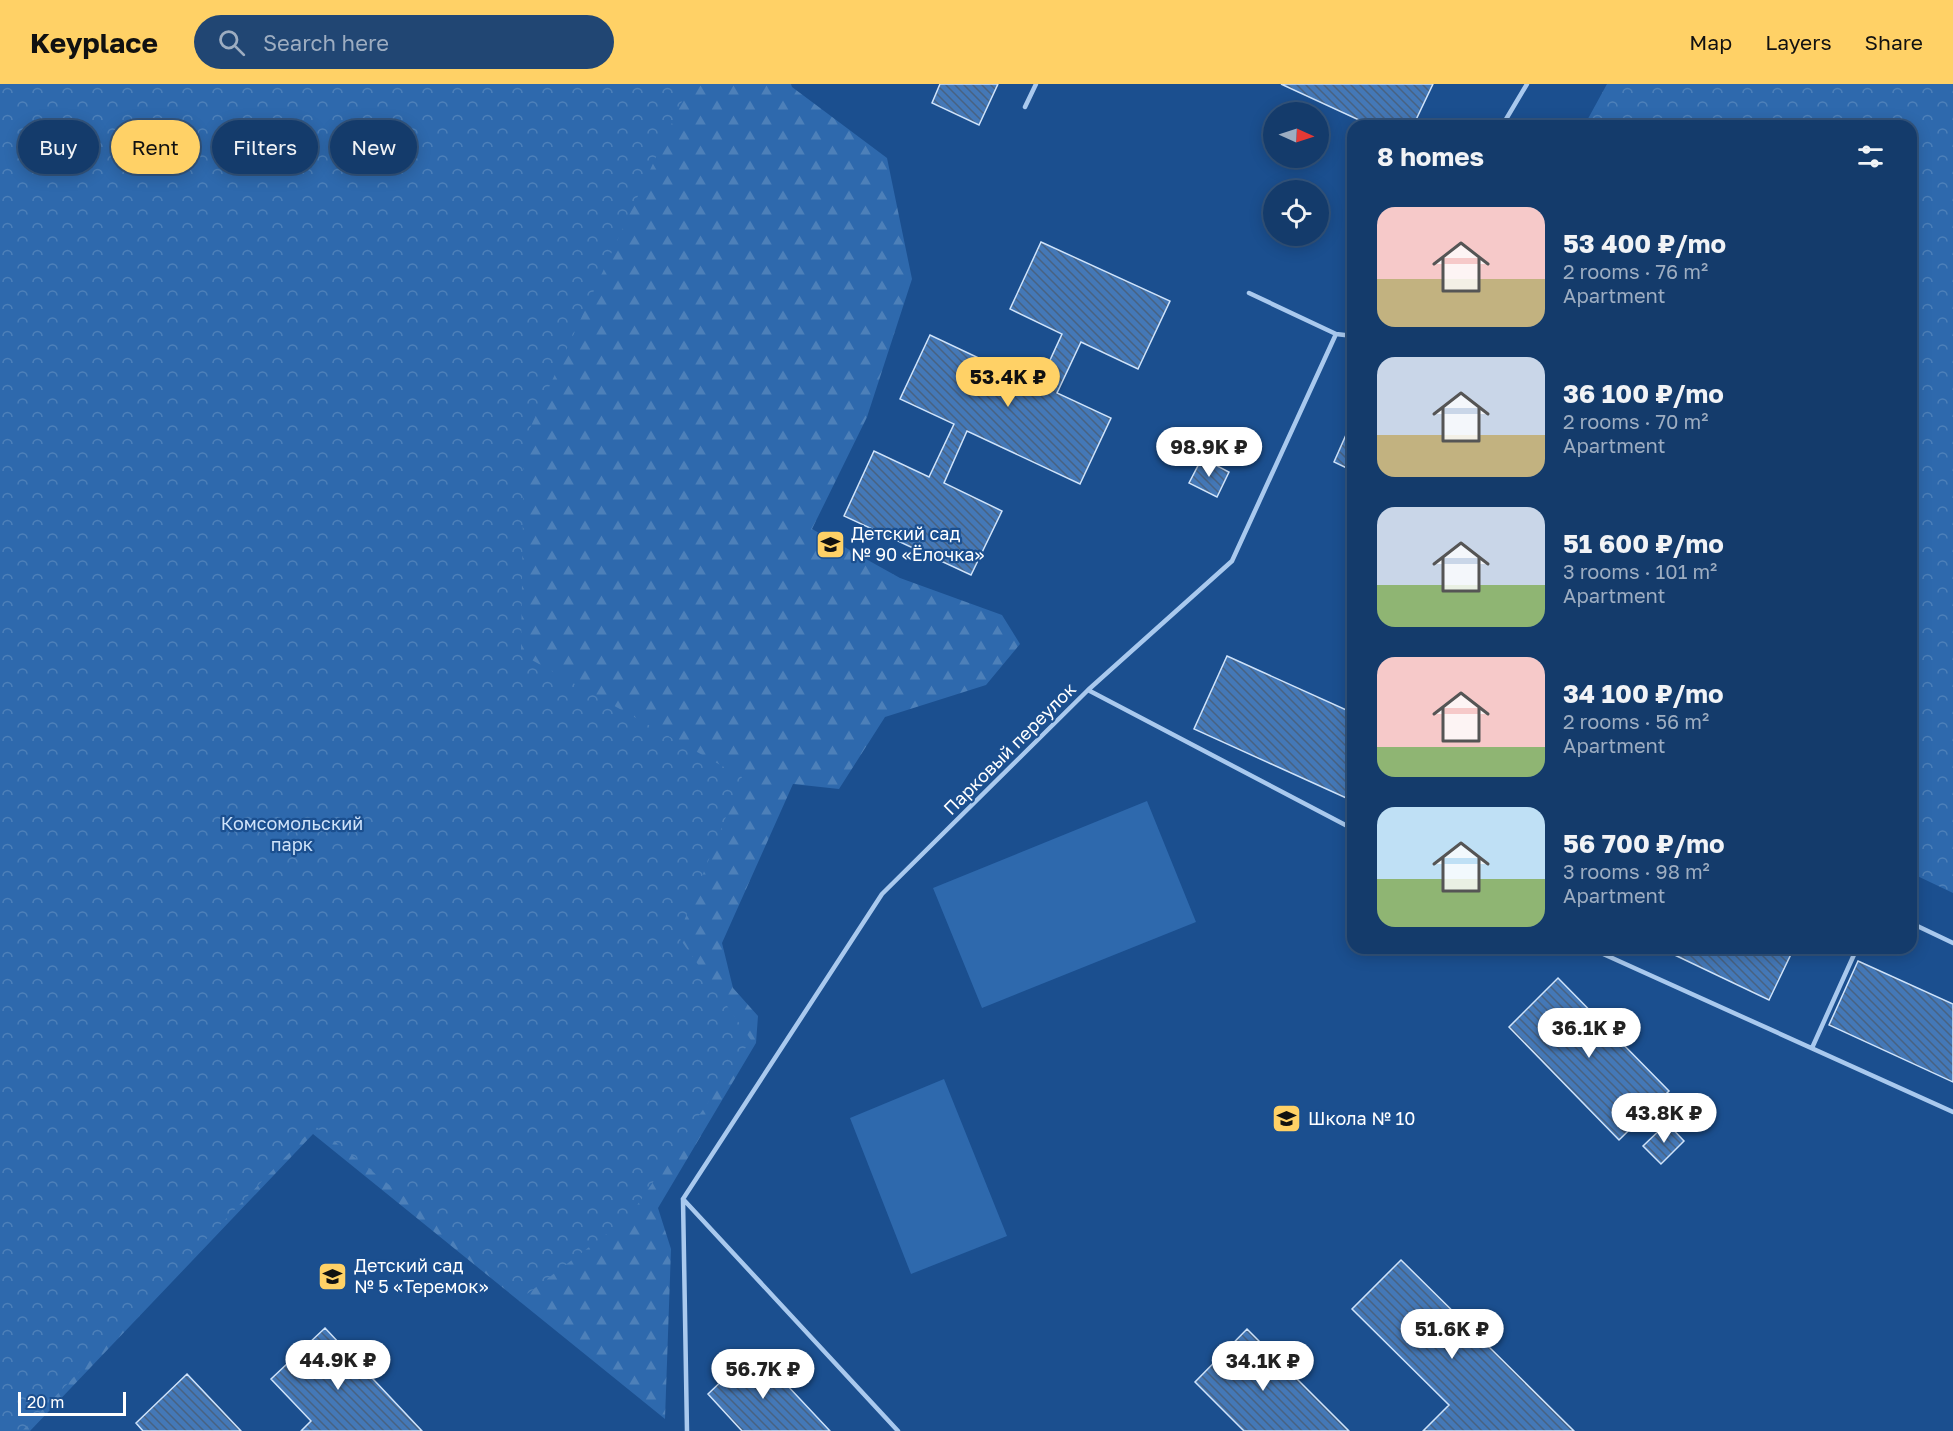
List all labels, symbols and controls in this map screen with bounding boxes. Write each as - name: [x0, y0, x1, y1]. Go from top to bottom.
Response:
- search box: [194, 15, 614, 69]
- text: Keyplace: [30, 26, 158, 59]
- icon: search: [215, 26, 248, 59]
- text: Search here: [263, 29, 389, 56]
- text: Map: [1689, 29, 1732, 55]
- text: Layers: [1765, 29, 1832, 55]
- text: Share: [1865, 29, 1923, 55]
- north arrow: [1263, 102, 1329, 168]
- map controls: [1263, 102, 1329, 246]
- chip: Buy: [18, 120, 99, 174]
- chip: Rent: [111, 120, 200, 174]
- chip: Filters: [212, 120, 318, 174]
- chip: New: [330, 120, 417, 174]
- icon: filters: [1854, 140, 1887, 173]
- text: 8 homes: [1377, 141, 1484, 172]
- button: locate: [1263, 180, 1329, 246]
- text: 53 400 ₽/mo: [1563, 228, 1726, 259]
- icon: home: [1425, 231, 1497, 303]
- text: 2 rooms · 76 m²: [1563, 259, 1708, 283]
- text: Apartment: [1563, 283, 1666, 307]
- pin: 53.4K ₽: [953, 357, 1063, 408]
- text: 53.4K ₽: [970, 364, 1046, 388]
- text: 36 100 ₽/mo: [1563, 378, 1724, 409]
- icon: home: [1425, 381, 1497, 453]
- text: 2 rooms · 70 m²: [1563, 409, 1708, 433]
- pin: 98.9K ₽: [1154, 427, 1264, 478]
- text: Apartment: [1563, 433, 1666, 457]
- text: 98.9K ₽: [1170, 434, 1248, 458]
- place label: Детский сад № 90 «Ёлочка»: [851, 522, 984, 565]
- school or university icon: Детский сад № 90 «Ёлочка»: [814, 528, 846, 560]
- text: 51 600 ₽/mo: [1563, 528, 1724, 559]
- icon: home: [1425, 531, 1497, 603]
- text: 3 rooms · 101 m²: [1563, 559, 1717, 583]
- text: Apartment: [1563, 583, 1666, 607]
- street label: Парковый переулок: [939, 678, 1080, 819]
- text: 34 100 ₽/mo: [1563, 678, 1724, 709]
- icon: home: [1425, 681, 1497, 753]
- text: 2 rooms · 56 m²: [1563, 709, 1709, 733]
- text: Apartment: [1563, 733, 1666, 757]
- park label: Комсомольский парк: [221, 812, 363, 855]
- text: 56 700 ₽/mo: [1563, 828, 1725, 859]
- icon: home: [1425, 831, 1497, 903]
- text: 3 rooms · 98 m²: [1563, 859, 1710, 883]
- text: Apartment: [1563, 883, 1666, 907]
- pin: 36.1K ₽: [1534, 1008, 1644, 1059]
- text: 36.1K ₽: [1552, 1015, 1626, 1039]
- pin: 43.8K ₽: [1609, 1093, 1719, 1144]
- text: 43.8K ₽: [1626, 1100, 1702, 1124]
- school or university icon: Школа № 10: [1271, 1103, 1303, 1135]
- place label: Школа № 10: [1308, 1107, 1415, 1129]
- place label: Детский сад № 5 «Теремок»: [354, 1254, 489, 1297]
- school or university icon: Детский сад № 5 «Теремок»: [317, 1260, 349, 1292]
- pin: 51.6K ₽: [1397, 1309, 1507, 1360]
- text: 51.6K ₽: [1415, 1316, 1489, 1340]
- pin: 44.9K ₽: [283, 1340, 393, 1391]
- pin: 34.1K ₽: [1208, 1341, 1318, 1392]
- text: 44.9K ₽: [299, 1347, 377, 1371]
- text: 34.1K ₽: [1226, 1348, 1300, 1372]
- pin: 56.7K ₽: [708, 1349, 818, 1400]
- text: 56.7K ₽: [725, 1356, 801, 1380]
- scale bar: [18, 1389, 126, 1416]
- text: 20 m: [27, 1392, 64, 1412]

